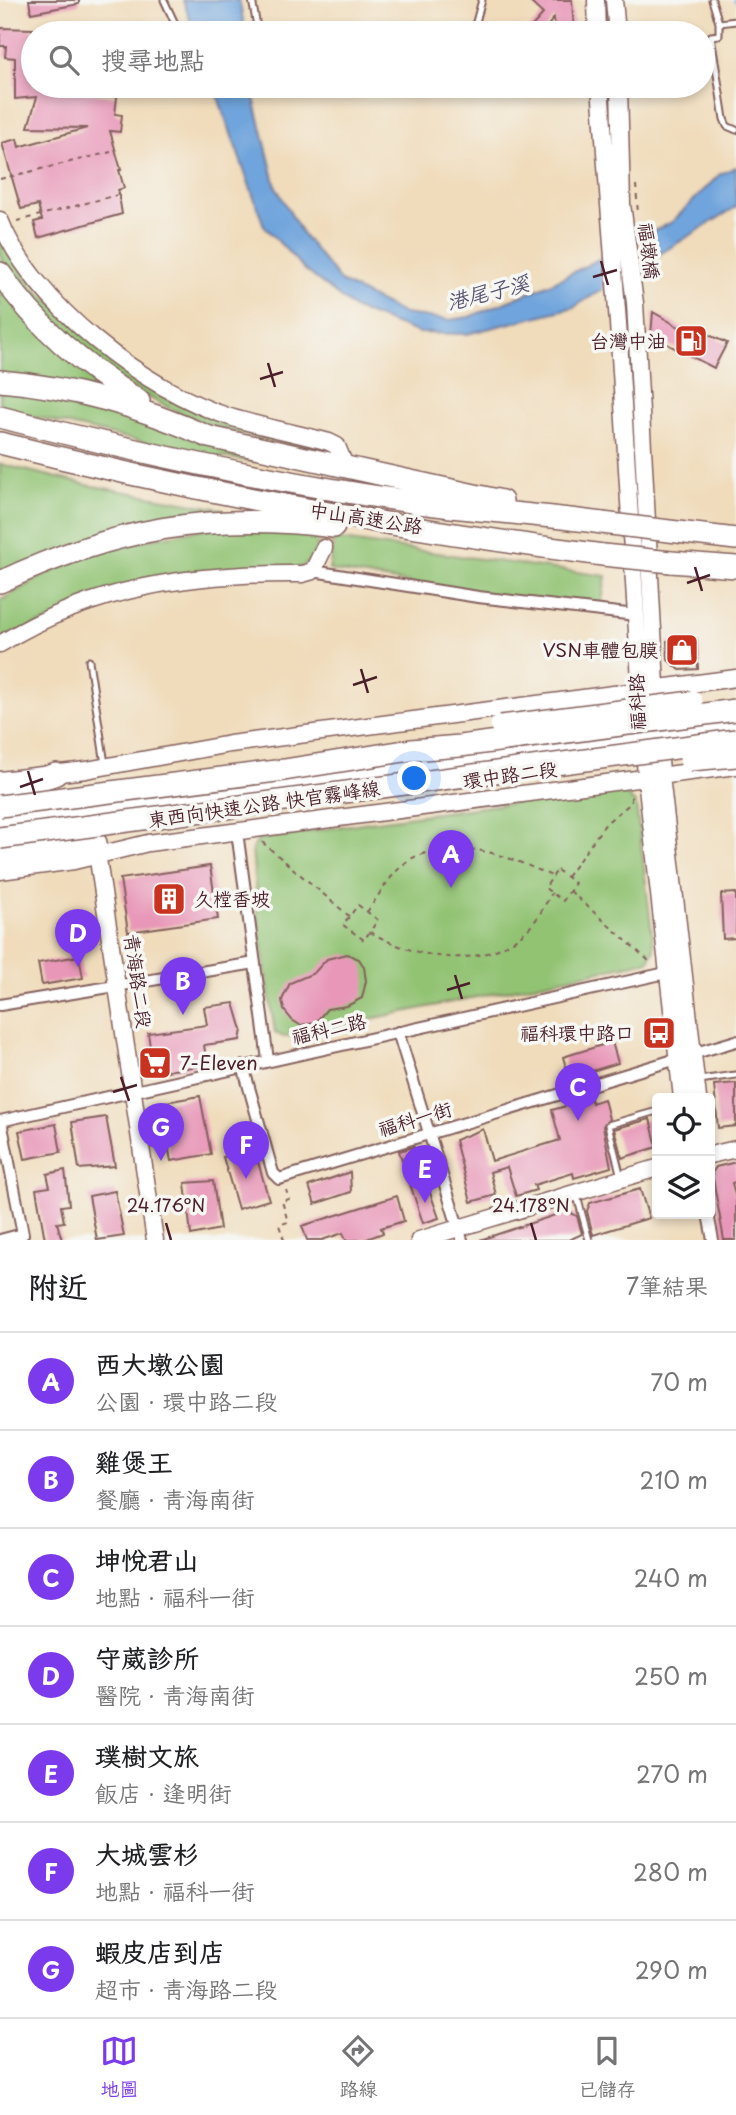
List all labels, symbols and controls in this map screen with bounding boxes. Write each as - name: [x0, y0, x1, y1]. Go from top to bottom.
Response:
- search box: [21, 21, 715, 98]
- text: 搜尋地點: [101, 40, 205, 79]
- icon: search: [45, 41, 83, 79]
- street label: 福墩橋: [633, 221, 667, 281]
- water label: 港尾子溪: [443, 265, 533, 317]
- fuel station icon: 台灣中油: [672, 322, 710, 360]
- place label: 台灣中油: [590, 326, 666, 354]
- street label: 中山高速公路: [308, 494, 425, 540]
- shop icon: VSN車體包膜: [663, 631, 701, 669]
- place label: VSN車體包膜: [542, 635, 658, 663]
- street label: 福科路: [621, 673, 651, 731]
- street label: 環中路二段: [461, 754, 559, 794]
- your location: [397, 761, 431, 795]
- street label: 東西向快速公路 快官霧峰線: [146, 773, 382, 833]
- pin: A: [428, 830, 474, 888]
- building icon: 久樘香坡: [150, 880, 188, 918]
- place label: 久樘香坡: [194, 884, 270, 912]
- pin: D: [55, 909, 101, 967]
- street label: 青海路二段: [119, 932, 159, 1030]
- pin: B: [160, 957, 206, 1015]
- street label: 福科二路: [289, 1006, 369, 1050]
- bus stop icon: 福科環中路口: [640, 1014, 678, 1052]
- place label: 福科環中路口: [520, 1018, 634, 1046]
- supermarket icon: 7-Eleven: [136, 1044, 174, 1082]
- place label: 7-Eleven: [180, 1048, 258, 1076]
- pin: C: [555, 1063, 601, 1121]
- map controls: [652, 1093, 715, 1219]
- button: locate: [652, 1093, 715, 1156]
- street label: 福科一街: [374, 1094, 455, 1143]
- pin: G: [138, 1103, 184, 1161]
- pin: F: [223, 1121, 269, 1179]
- pin: E: [402, 1145, 448, 1203]
- button: layers: [652, 1156, 715, 1219]
- text: 24.176°N: [127, 1191, 205, 1218]
- text: 24.178°N: [492, 1191, 570, 1218]
- text: 附近: [28, 1263, 88, 1308]
- text: 7筆結果: [626, 1268, 708, 1303]
- text: 西大墩公園: [95, 1344, 225, 1383]
- text: A: [42, 1364, 60, 1399]
- text: 70 m: [650, 1364, 708, 1399]
- text: 公園 · 環中路二段: [95, 1383, 278, 1418]
- text: 雞煲王: [95, 1442, 173, 1481]
- text: B: [43, 1462, 59, 1497]
- text: 210 m: [640, 1462, 708, 1497]
- text: 餐廳 · 青海南街: [95, 1481, 255, 1516]
- text: 坤悅君山: [95, 1540, 199, 1579]
- text: C: [42, 1560, 60, 1595]
- text: 240 m: [634, 1560, 708, 1595]
- text: 地點 · 福科一街: [95, 1579, 255, 1614]
- text: 守葳診所: [95, 1638, 199, 1677]
- text: D: [42, 1658, 60, 1693]
- text: 250 m: [634, 1658, 708, 1693]
- text: 醫院 · 青海南街: [95, 1677, 255, 1712]
- text: 璞樹文旅: [95, 1736, 199, 1775]
- text: E: [44, 1756, 58, 1791]
- text: 270 m: [636, 1756, 708, 1791]
- text: 飯店 · 逢明街: [95, 1775, 232, 1810]
- text: 大城雲杉: [95, 1834, 199, 1873]
- text: F: [44, 1854, 58, 1889]
- text: 280 m: [633, 1854, 708, 1889]
- text: 地點 · 福科一街: [95, 1873, 255, 1908]
- text: 蝦皮店到店: [95, 1932, 225, 1971]
- text: G: [42, 1952, 60, 1987]
- text: 290 m: [635, 1952, 708, 1987]
- text: 超市 · 青海路二段: [95, 1971, 278, 2006]
- tab: 地圖: [100, 2032, 139, 2102]
- tab: 路線: [339, 2032, 378, 2102]
- tab: 已儲存: [578, 2032, 636, 2102]

